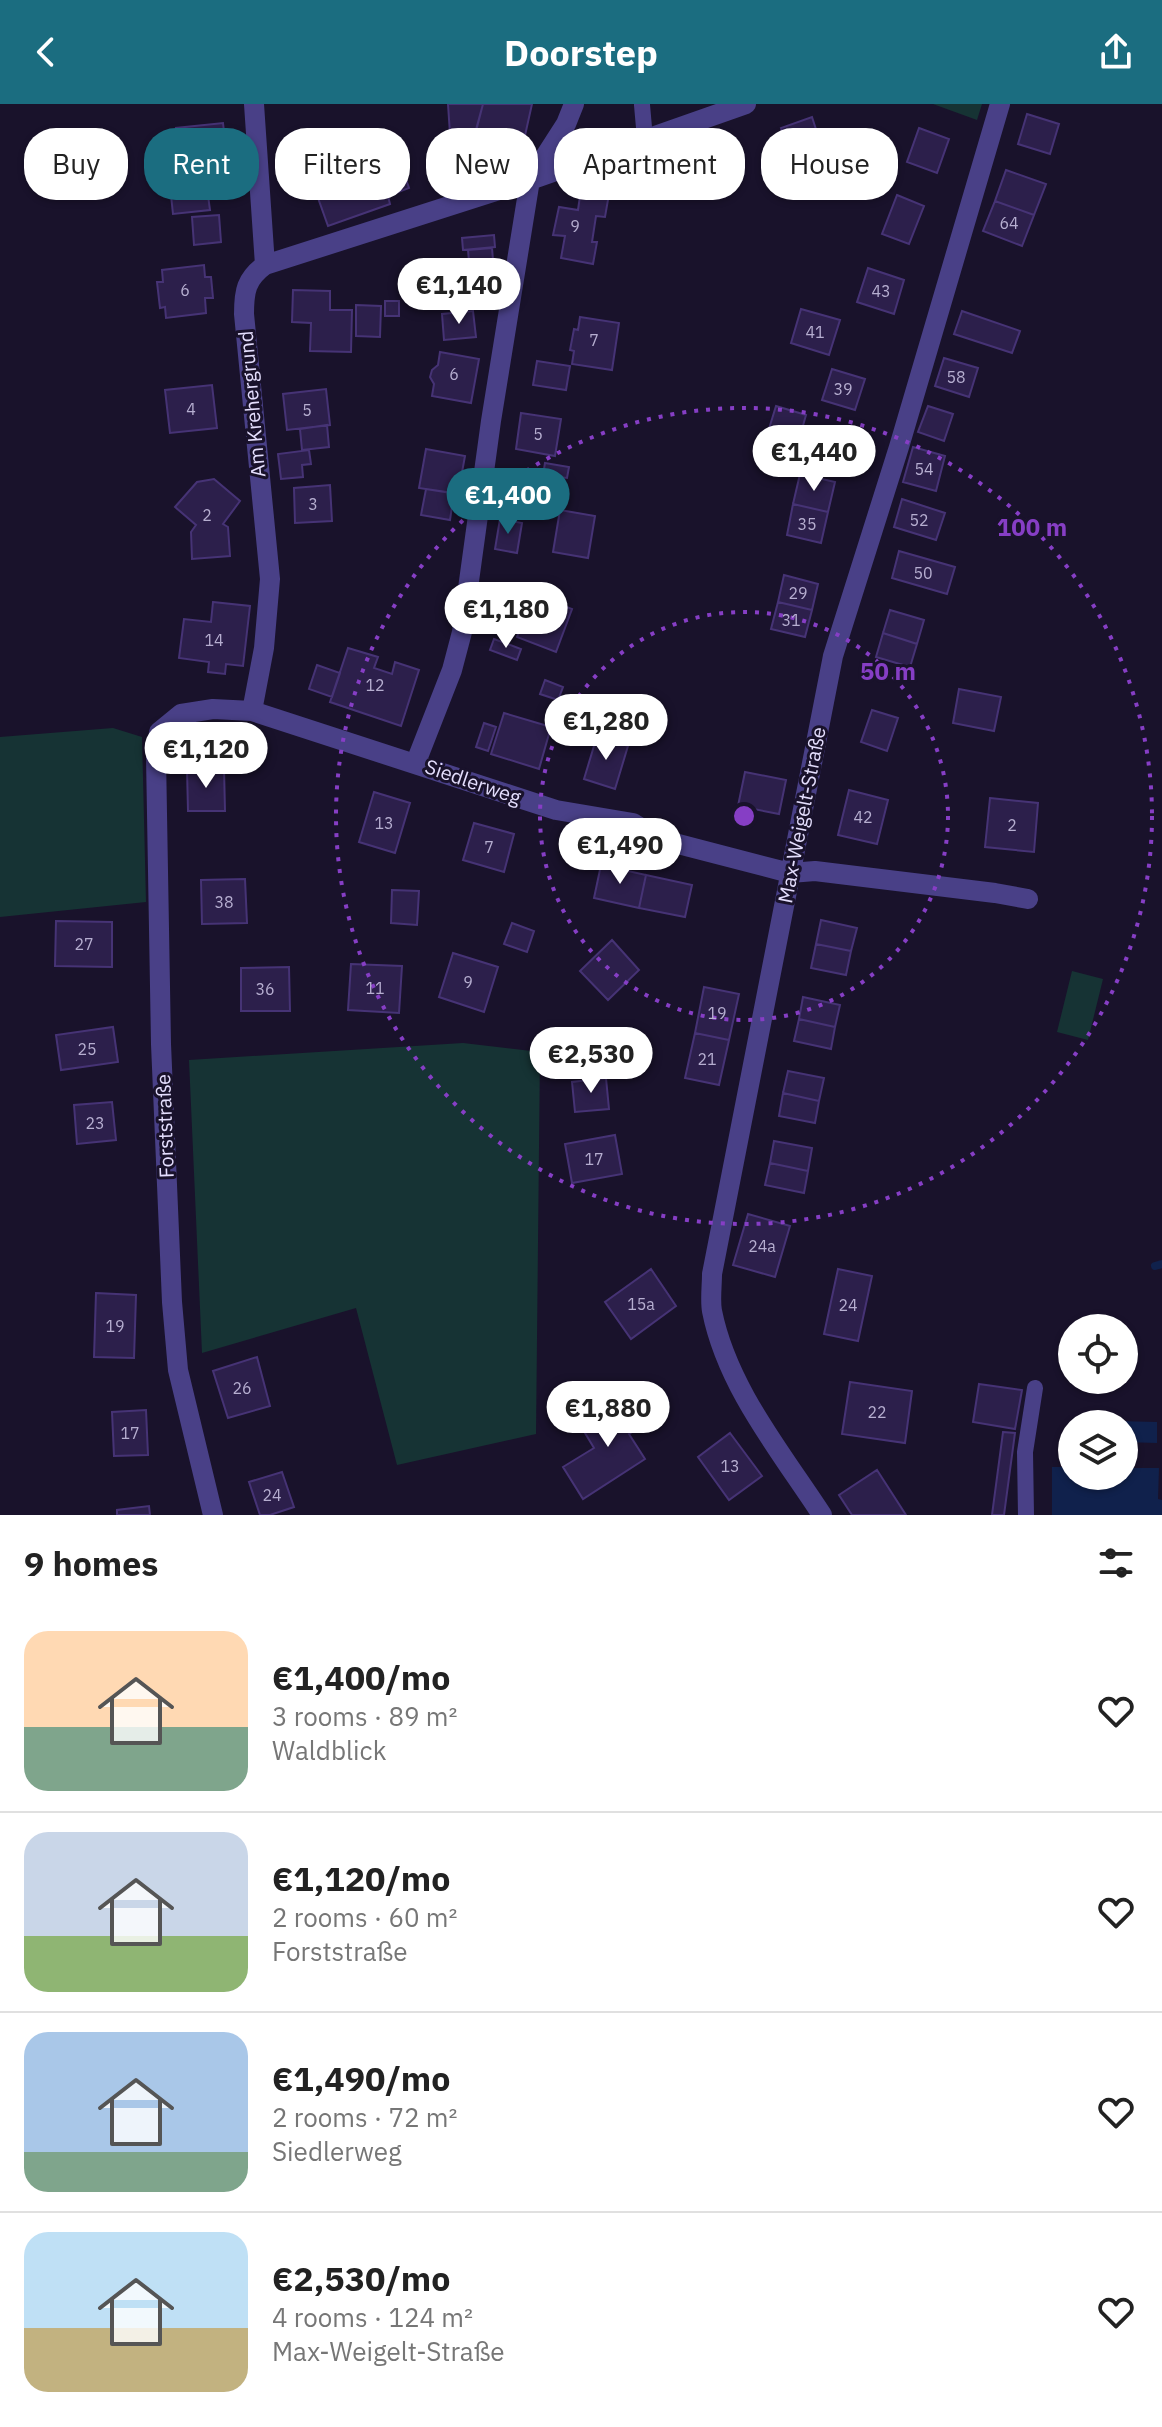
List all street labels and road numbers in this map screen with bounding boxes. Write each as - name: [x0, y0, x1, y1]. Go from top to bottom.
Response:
- street label: Am Krehergrund: [232, 330, 271, 479]
- street label: Max-Weigelt-Straße: [771, 724, 832, 905]
- street label: Siedlerweg: [422, 753, 525, 811]
- street label: Forststraße: [149, 1073, 180, 1179]

